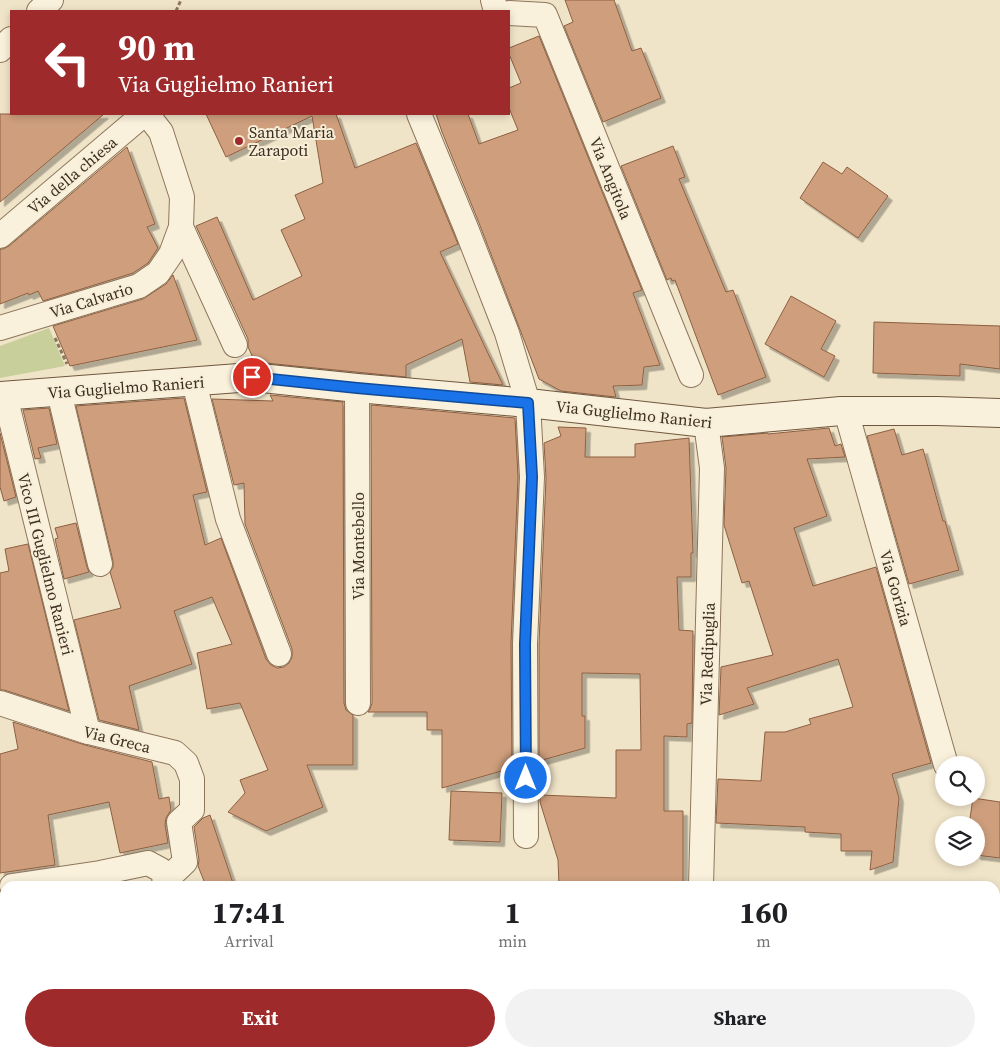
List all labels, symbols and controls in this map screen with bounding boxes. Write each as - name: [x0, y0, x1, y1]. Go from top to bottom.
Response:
- text: 90 m: [118, 24, 195, 72]
- icon: left: [35, 30, 100, 95]
- text: Via Guglielmo Ranieri: [118, 69, 334, 99]
- place label: Santa Maria Zarapoti: [249, 121, 335, 161]
- street label: Via della chiesa: [23, 131, 122, 219]
- street label: Via Angitola: [585, 134, 638, 223]
- marker: Santa Maria Zarapoti: [233, 135, 245, 147]
- street label: Via Calvario: [47, 277, 136, 323]
- pin: [231, 356, 273, 398]
- icon: arrive: [238, 363, 266, 391]
- street label: Via Guglielmo Ranieri: [47, 371, 205, 403]
- street label: Via Guglielmo Ranieri: [555, 395, 713, 433]
- street label: Vico III Guglielmo Ranieri: [13, 471, 79, 658]
- street label: Via Montebello: [347, 492, 369, 600]
- street label: Via Gorizia: [875, 547, 918, 630]
- street label: Via Redipuglia: [694, 601, 720, 706]
- street label: Via Greca: [81, 720, 154, 758]
- position arrow: [499, 751, 551, 803]
- map controls: [935, 756, 985, 866]
- button: search: [935, 756, 985, 806]
- button: layers: [935, 816, 985, 866]
- text: 17:41: [212, 892, 286, 933]
- text: 1: [504, 892, 521, 933]
- text: 160: [739, 892, 788, 933]
- text: Arrival: [224, 930, 274, 952]
- text: min: [498, 930, 527, 952]
- text: m: [756, 930, 771, 952]
- button: Exit: [25, 989, 495, 1047]
- button: Share: [505, 989, 975, 1047]

